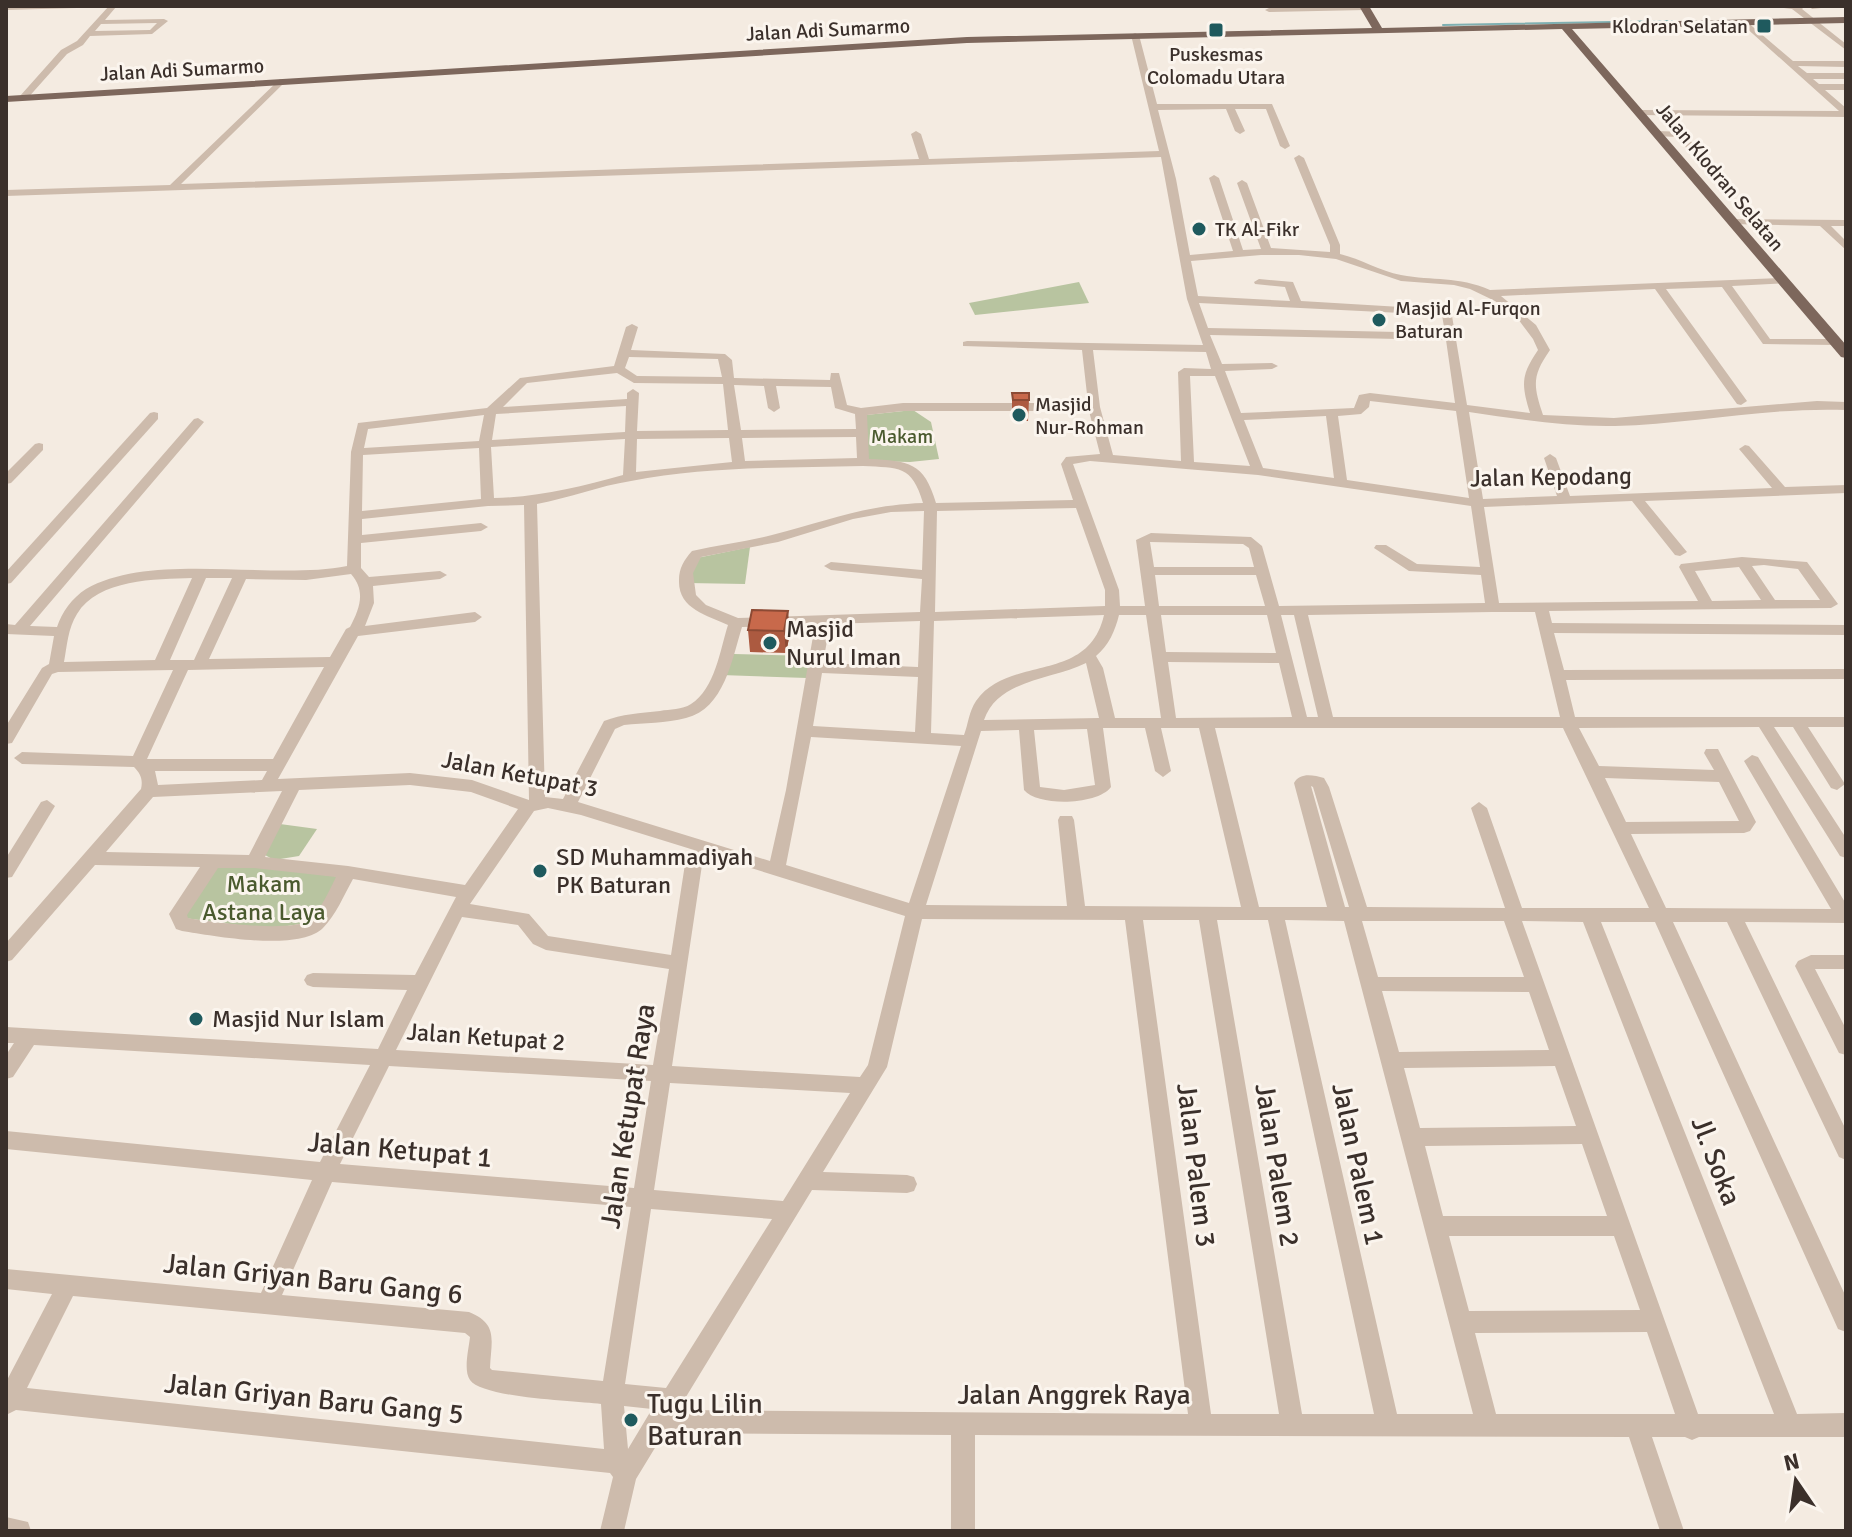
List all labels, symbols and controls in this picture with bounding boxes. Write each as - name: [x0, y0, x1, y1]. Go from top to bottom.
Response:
- street label: Jalan Adi Sumarmo: [745, 13, 911, 47]
- place label: Klodran Selatan: [1612, 14, 1748, 39]
- marker: Klodran Selatan: [1755, 17, 1773, 35]
- marker: Puskesmas Colomadu Utara: [1207, 21, 1225, 39]
- place label: Puskesmas Colomadu Utara: [1147, 42, 1285, 90]
- street label: Jalan Adi Sumarmo: [99, 53, 265, 87]
- street label: Jalan Klodran Selatan: [1651, 98, 1789, 256]
- place label: TK Al-Fikr: [1215, 217, 1300, 242]
- marker: TK Al-Fikr: [1190, 220, 1208, 238]
- place label: Masjid Al-Furqon Baturan: [1395, 296, 1541, 344]
- marker: Masjid Al-Furqon Baturan: [1370, 311, 1388, 329]
- place label: Masjid Nur-Rohman: [1035, 392, 1144, 440]
- marker: Masjid Nur-Rohman: [1010, 406, 1028, 424]
- park label: Makam: [871, 424, 933, 449]
- street label: Jalan Kepodang: [1470, 461, 1632, 493]
- place label: Masjid Nurul Iman: [786, 614, 901, 672]
- marker: Masjid Nurul Iman: [761, 634, 779, 652]
- street label: Jalan Ketupat 3: [439, 744, 601, 804]
- place label: SD Muhammadiyah PK Baturan: [556, 842, 753, 900]
- marker: SD Muhammadiyah PK Baturan: [531, 862, 549, 880]
- park label: Makam Astana Laya: [202, 869, 326, 927]
- street label: Jalan Ketupat Raya: [593, 1001, 663, 1231]
- place label: Masjid Nur Islam: [212, 1004, 385, 1034]
- marker: Masjid Nur Islam: [187, 1010, 205, 1028]
- street label: Jalan Ketupat 2: [406, 1017, 566, 1057]
- street label: Jalan Palem 1: [1324, 1080, 1392, 1248]
- street label: Jalan Palem 3: [1169, 1081, 1223, 1249]
- street label: Jalan Palem 2: [1247, 1081, 1307, 1249]
- street label: Jl. Soka: [1684, 1112, 1748, 1210]
- street label: Jalan Ketupat 1: [306, 1125, 494, 1175]
- street label: Jalan Griyan Baru Gang 6: [162, 1246, 464, 1312]
- street label: Jalan Griyan Baru Gang 5: [163, 1366, 465, 1432]
- street label: Jalan Anggrek Raya: [957, 1378, 1191, 1412]
- place label: Tugu Lilin Baturan: [647, 1387, 763, 1453]
- marker: Tugu Lilin Baturan: [622, 1411, 640, 1429]
- north arrow: [1756, 1441, 1836, 1521]
- text: N: [1781, 1447, 1802, 1477]

